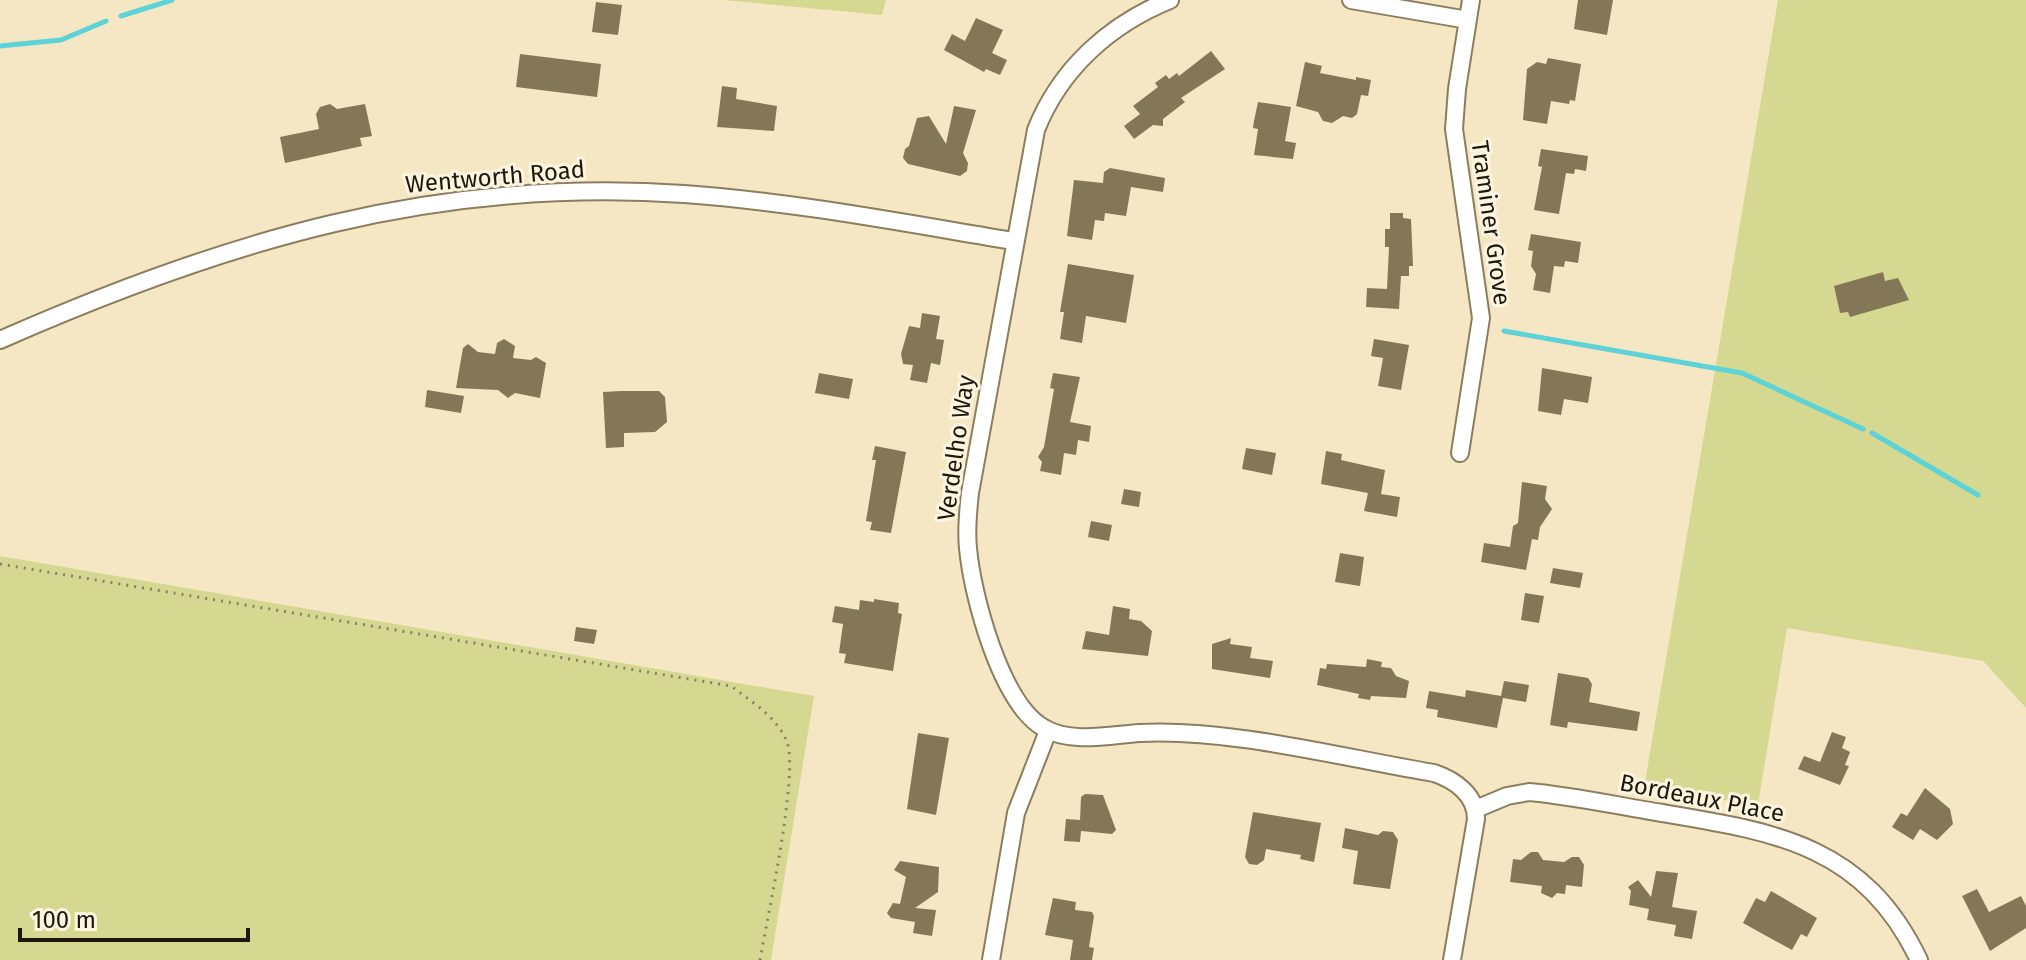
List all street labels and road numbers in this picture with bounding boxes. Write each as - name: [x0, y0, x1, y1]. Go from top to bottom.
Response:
- street label: Traminer Grove: [1466, 139, 1516, 307]
- street label: Wentworth Road: [404, 155, 586, 199]
- street label: Verdelho Way: [932, 373, 980, 523]
- street label: Bordeaux Place: [1617, 768, 1787, 828]

